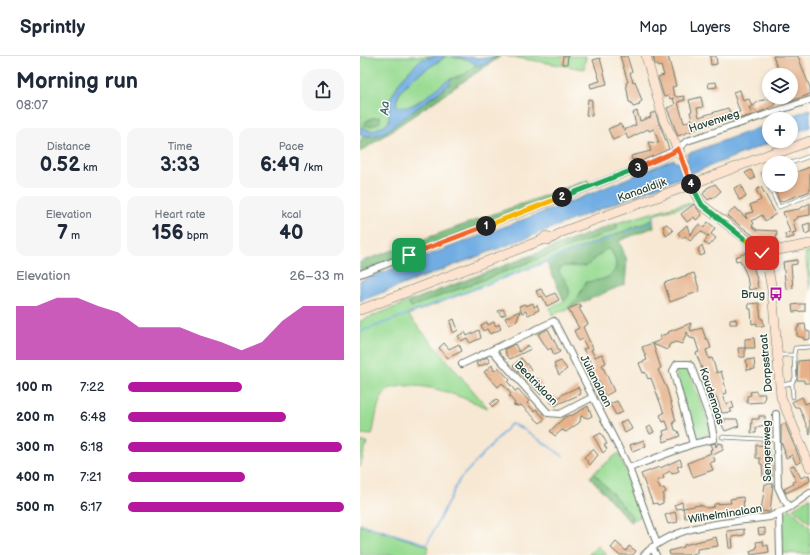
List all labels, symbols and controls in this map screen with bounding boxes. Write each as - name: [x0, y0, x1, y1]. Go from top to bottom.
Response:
- text: Sprintly: [20, 16, 85, 39]
- text: Map: [639, 19, 667, 36]
- text: Layers: [689, 19, 731, 36]
- text: Share: [753, 19, 790, 36]
- text: Morning run: [16, 68, 138, 95]
- map controls: [762, 68, 798, 192]
- button: layers: [762, 68, 798, 104]
- button: share: [302, 69, 344, 111]
- text: 08:07: [16, 97, 48, 113]
- water label: Aa: [377, 100, 393, 116]
- street label: Havenweg: [687, 107, 741, 135]
- button: +: [762, 112, 798, 148]
- text: Distance: [47, 140, 91, 153]
- text: Time: [168, 140, 192, 153]
- text: Pace: [279, 140, 304, 153]
- text: 0.52: [40, 153, 80, 177]
- text: 3:33: [160, 153, 200, 177]
- text: 6:49: [260, 153, 300, 177]
- button: −: [762, 156, 798, 192]
- pin: 3: [628, 158, 648, 178]
- text: km: [80, 161, 98, 174]
- text: /km: [300, 161, 323, 174]
- text: 3: [635, 161, 641, 174]
- pin: 4: [681, 174, 701, 194]
- street label: Kanaaldijk: [616, 175, 669, 205]
- text: 4: [688, 177, 694, 190]
- pin: 2: [552, 187, 572, 207]
- text: 2: [559, 190, 565, 203]
- text: Elevation: [46, 208, 92, 221]
- text: Heart rate: [155, 208, 205, 221]
- text: kcal: [281, 208, 301, 221]
- pin: 1: [476, 216, 496, 236]
- text: 1: [484, 219, 488, 232]
- text: 7: [57, 221, 68, 245]
- text: 156: [152, 221, 184, 245]
- text: 40: [279, 221, 303, 245]
- text: m: [68, 229, 80, 242]
- text: bpm: [184, 229, 208, 242]
- pin: [745, 236, 779, 270]
- pin: [392, 238, 426, 272]
- icon: check: [751, 242, 773, 264]
- icon: arrive: [398, 244, 420, 266]
- text: Elevation: [16, 268, 70, 284]
- text: 26–33 m: [290, 268, 344, 284]
- bus stop icon: Brug: [768, 286, 784, 302]
- place label: Brug: [741, 288, 765, 301]
- street label: Dorpsstraat: [757, 333, 775, 393]
- street label: Julianalaan: [577, 353, 615, 409]
- street label: Beatrixlaan: [512, 358, 560, 408]
- street label: Koudemaas: [697, 366, 727, 427]
- text: 100 m: [16, 379, 52, 395]
- text: 7:22: [80, 379, 104, 395]
- text: 200 m: [16, 409, 54, 425]
- text: 6:48: [80, 409, 106, 425]
- street label: Sengersweg: [760, 420, 774, 482]
- text: 300 m: [16, 439, 54, 455]
- text: 6:18: [80, 439, 103, 455]
- text: 400 m: [16, 469, 54, 485]
- text: 7:21: [80, 469, 102, 485]
- text: 500 m: [16, 499, 54, 515]
- text: 6:17: [80, 499, 102, 515]
- street label: Wilhelminalaan: [687, 502, 763, 526]

